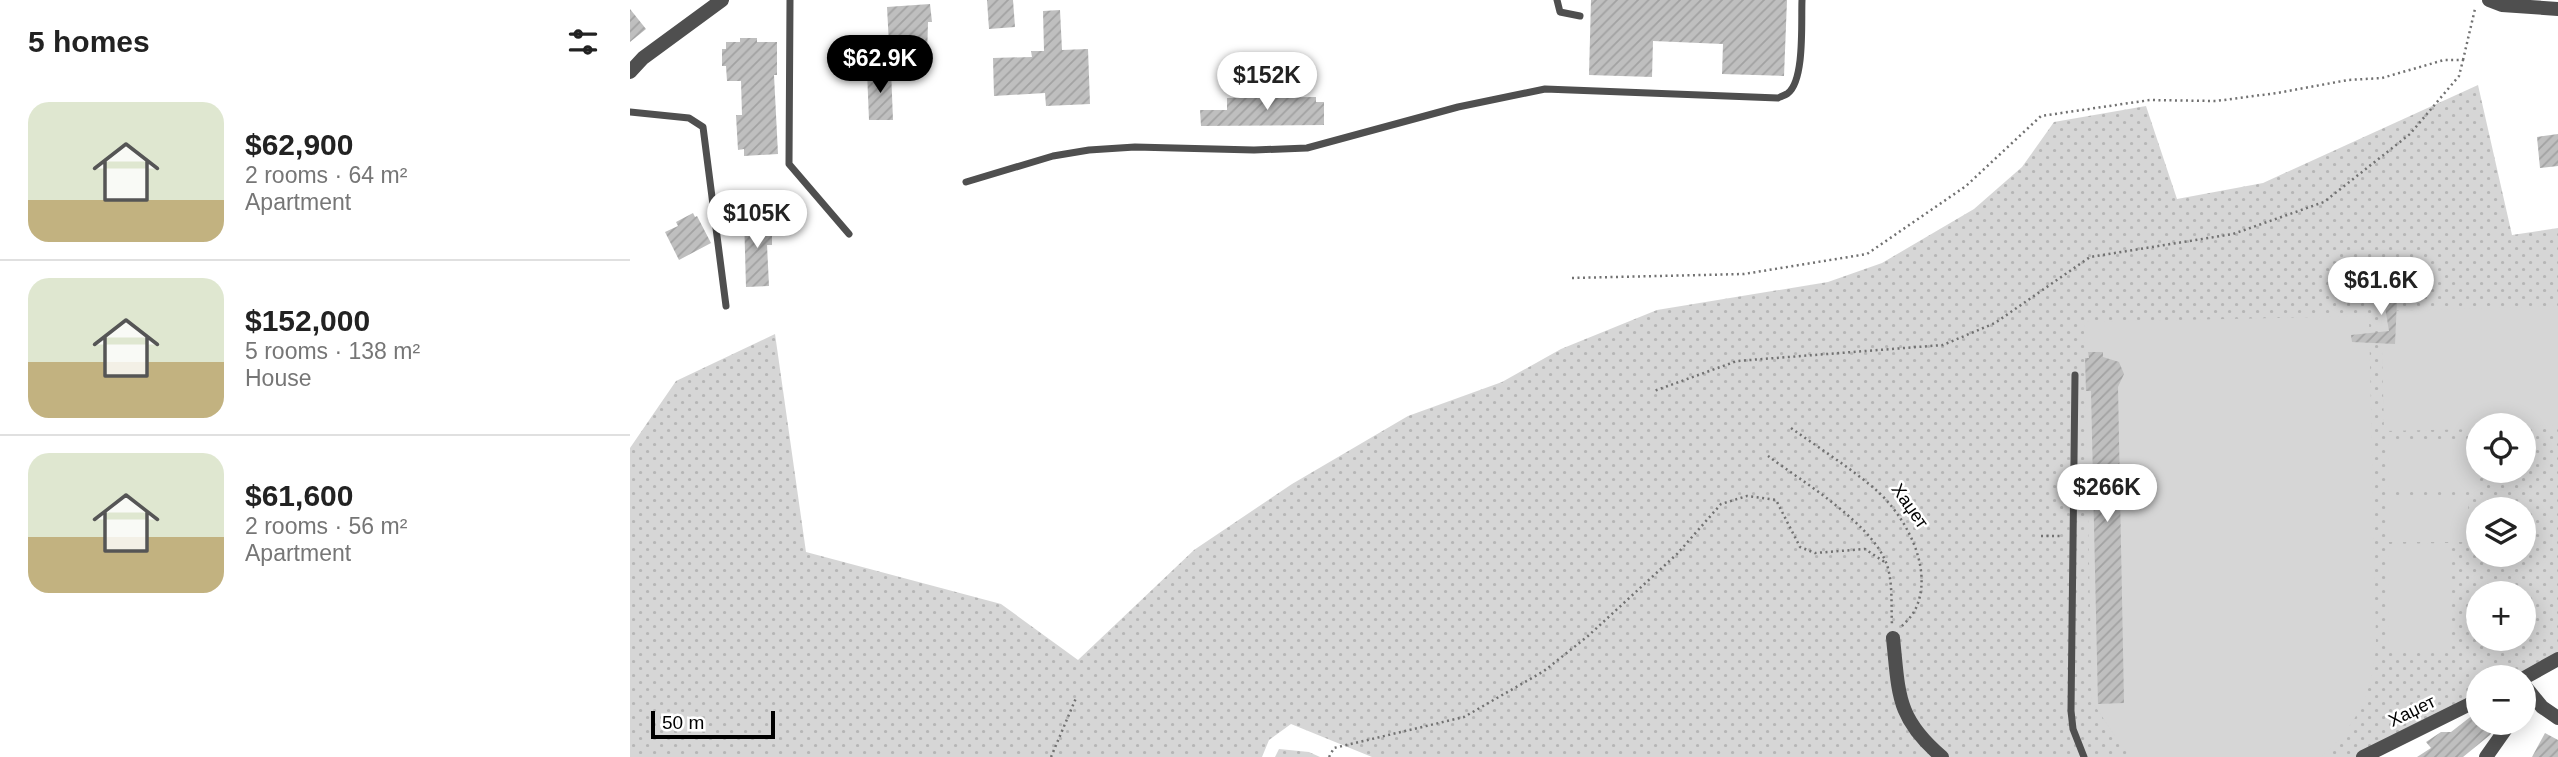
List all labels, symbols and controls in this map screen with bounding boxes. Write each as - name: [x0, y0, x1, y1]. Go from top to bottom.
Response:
- icon: filters: [564, 23, 602, 61]
- text: 5 homes: [28, 25, 150, 58]
- pin: $62.9K: [823, 36, 937, 95]
- text: $62.9K: [843, 45, 917, 71]
- pin: $152K: [1218, 52, 1316, 112]
- text: $152K: [1233, 62, 1301, 88]
- text: $62,900: [245, 128, 353, 161]
- icon: home: [84, 130, 168, 214]
- text: 2 rooms · 64 m²: [245, 162, 407, 188]
- text: Apartment: [245, 189, 351, 215]
- pin: $105K: [708, 190, 806, 250]
- text: $105K: [723, 200, 791, 226]
- pin: $61.6K: [2324, 258, 2438, 317]
- text: $61.6K: [2344, 267, 2418, 293]
- text: $152,000: [245, 304, 370, 337]
- icon: home: [84, 306, 168, 390]
- text: 5 rooms · 138 m²: [245, 338, 420, 364]
- text: House: [245, 365, 311, 391]
- map controls: [2466, 413, 2536, 735]
- button: locate: [2466, 413, 2536, 483]
- pin: $266K: [2058, 464, 2156, 524]
- text: $266K: [2073, 474, 2141, 500]
- text: $61,600: [245, 479, 353, 512]
- street label: Хаџет: [1888, 480, 1932, 532]
- icon: home: [84, 481, 168, 565]
- button: layers: [2466, 497, 2536, 567]
- text: 2 rooms · 56 m²: [245, 513, 407, 539]
- text: Apartment: [245, 540, 351, 566]
- button: +: [2466, 581, 2536, 651]
- button: −: [2466, 665, 2536, 735]
- street label: Хаџет: [2385, 691, 2439, 731]
- scale bar: [651, 708, 775, 740]
- text: 50 m: [662, 712, 704, 733]

